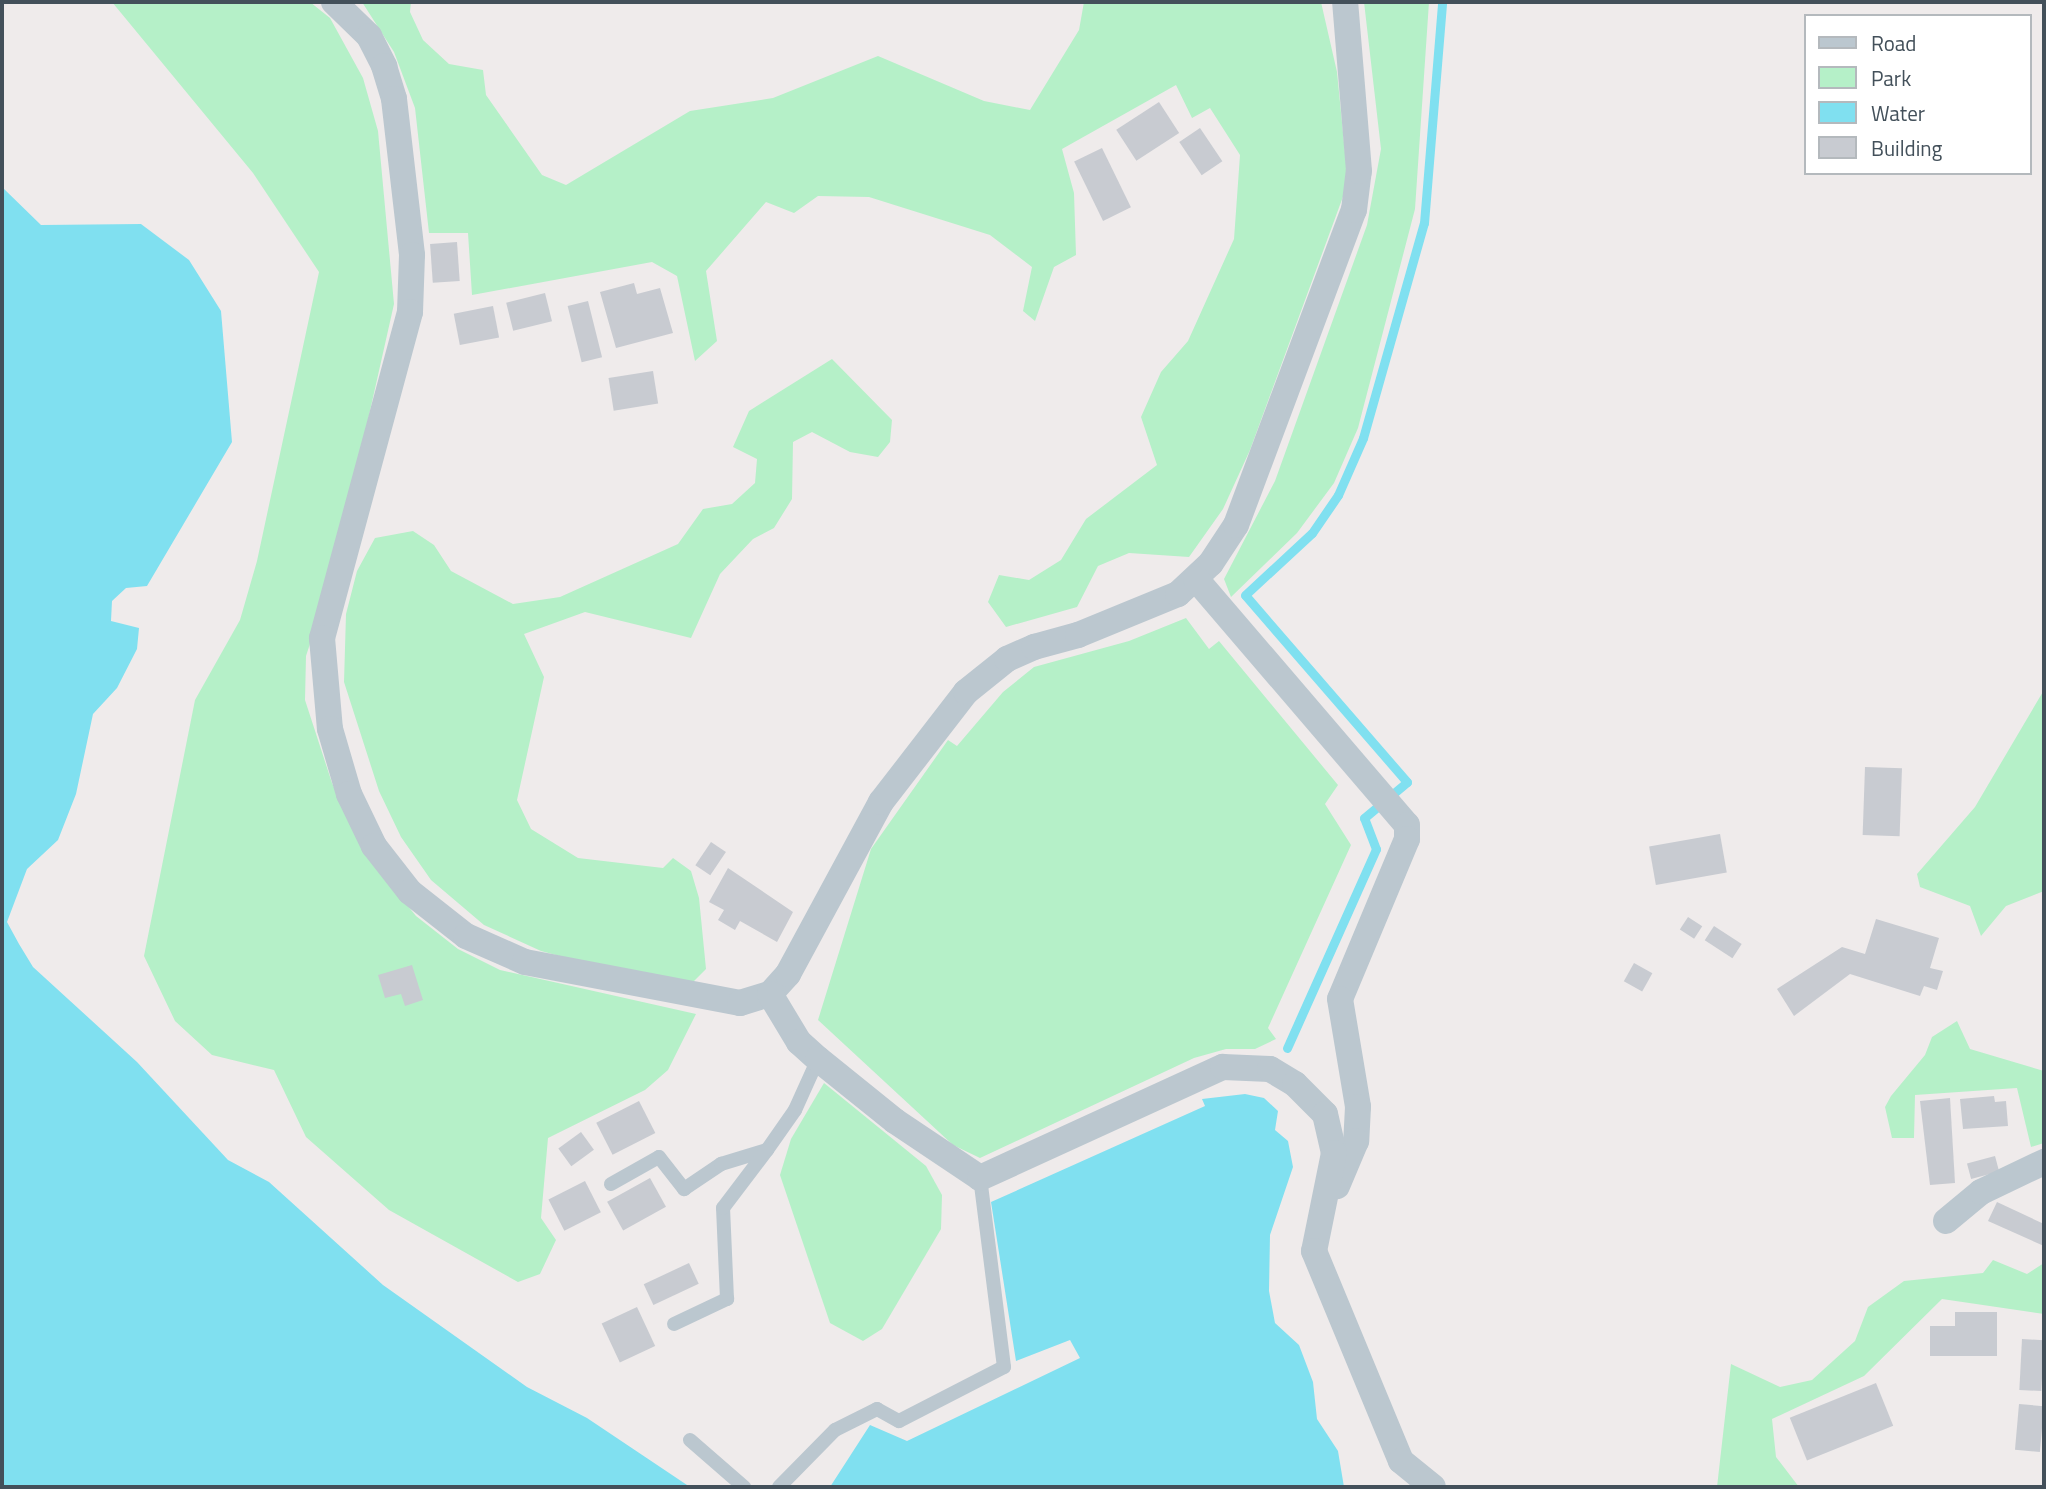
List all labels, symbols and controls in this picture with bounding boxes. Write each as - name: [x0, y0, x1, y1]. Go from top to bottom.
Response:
- legend: [1804, 14, 2032, 175]
- text: Road: [1871, 27, 1916, 59]
- text: Park: [1871, 62, 1911, 94]
- text: Water: [1871, 97, 1925, 129]
- text: Building: [1871, 132, 1942, 164]

